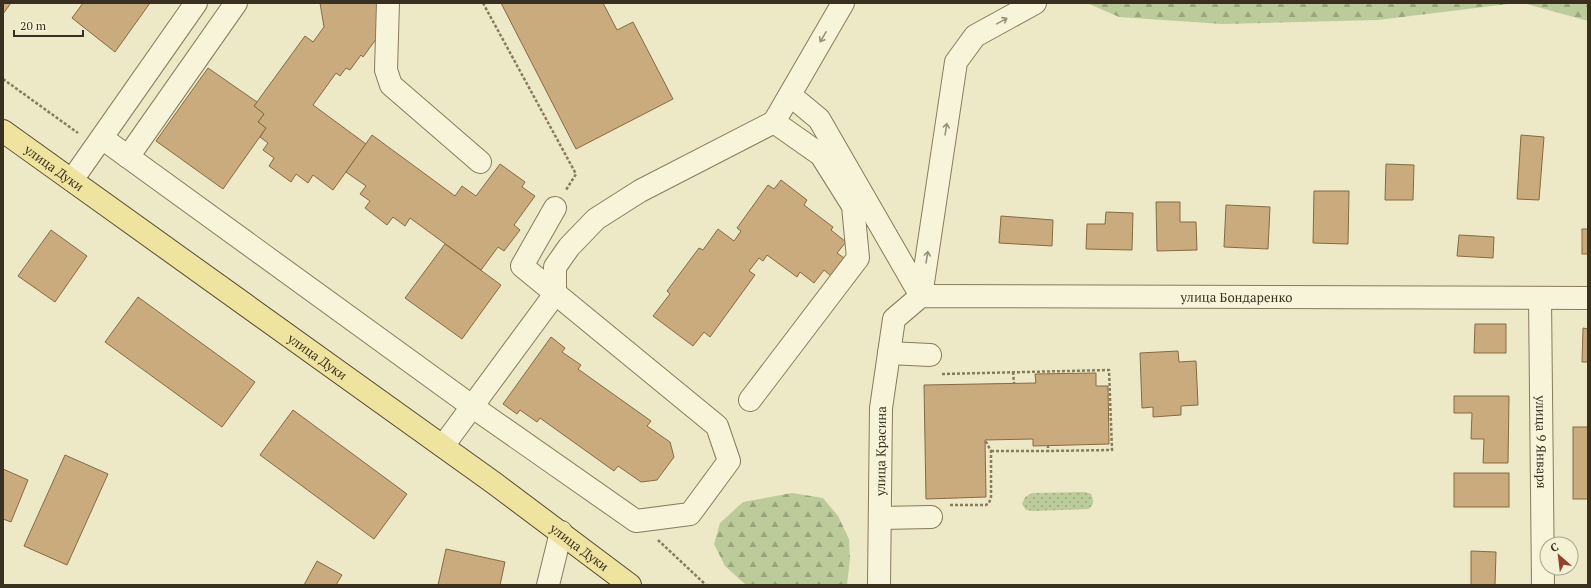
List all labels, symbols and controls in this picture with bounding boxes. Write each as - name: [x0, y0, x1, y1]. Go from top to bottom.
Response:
- scale bar: [14, 12, 83, 38]
- one-way arrow: [996, 17, 1008, 25]
- text: 20 m: [20, 18, 47, 33]
- one-way arrow: [819, 31, 827, 43]
- one-way arrow: [942, 123, 950, 136]
- street label: улица Дуки: [20, 140, 88, 195]
- one-way arrow: [923, 251, 931, 264]
- street label: улица Бондаренко: [1180, 288, 1293, 306]
- street label: улица Дуки: [283, 328, 351, 384]
- street label: улица 9 Января: [1532, 394, 1551, 489]
- street label: улица Красина: [871, 406, 890, 497]
- street label: улица Дуки: [546, 519, 613, 575]
- north arrow: [1539, 536, 1579, 576]
- text: С: [1548, 539, 1561, 555]

